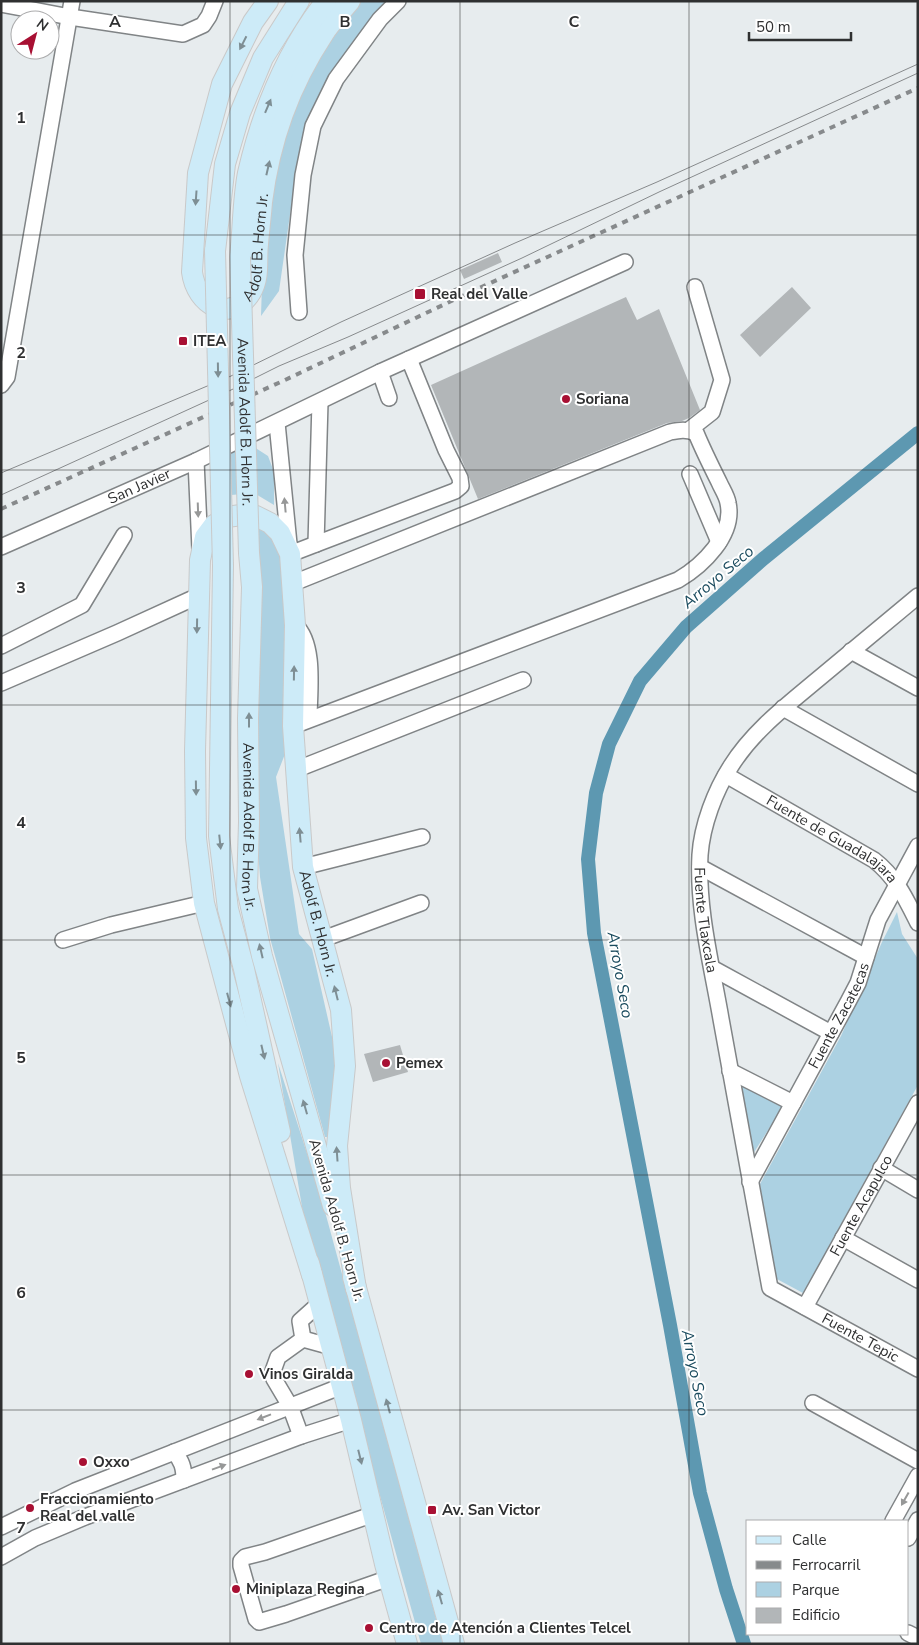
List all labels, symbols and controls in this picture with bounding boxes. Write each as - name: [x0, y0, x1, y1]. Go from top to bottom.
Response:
- north arrow: [10, 10, 60, 60]
- scale bar: [749, 10, 852, 42]
- text: A: [109, 11, 121, 33]
- text: B: [339, 11, 351, 33]
- text: C: [569, 11, 580, 33]
- text: N: [33, 14, 52, 36]
- text: 50 m: [756, 17, 791, 37]
- one-way arrow: [239, 36, 247, 50]
- one-way arrow: [265, 99, 273, 113]
- text: 1: [16, 107, 26, 129]
- one-way arrow: [264, 161, 272, 176]
- one-way arrow: [192, 190, 200, 206]
- street label: Adolf B. Horn Jr.: [238, 192, 273, 305]
- place label: Real del Valle: [431, 284, 528, 304]
- marker: Real del Valle: [413, 287, 427, 301]
- place label: ITEA: [193, 331, 227, 351]
- marker: ITEA: [177, 335, 189, 347]
- street label: Avenida Adolf B. Horn Jr.: [232, 338, 258, 506]
- text: 2: [16, 342, 26, 364]
- one-way arrow: [215, 362, 223, 378]
- place label: Soriana: [576, 389, 629, 409]
- marker: Soriana: [560, 393, 572, 405]
- street label: San Javier: [105, 463, 174, 509]
- one-way arrow: [281, 497, 289, 513]
- one-way arrow: [195, 502, 203, 518]
- water label: Arroyo Seco: [677, 540, 759, 614]
- text: 3: [16, 577, 26, 599]
- one-way arrow: [193, 618, 201, 634]
- one-way arrow: [290, 664, 298, 680]
- one-way arrow: [245, 712, 253, 728]
- street label: Avenida Adolf B. Horn Jr.: [236, 743, 262, 912]
- one-way arrow: [192, 781, 200, 797]
- street label: Fuente de Guadalajara: [763, 790, 902, 887]
- text: 4: [16, 812, 26, 834]
- one-way arrow: [296, 827, 304, 843]
- one-way arrow: [216, 834, 224, 850]
- street label: Fuente Tlaxcala: [690, 867, 722, 975]
- street label: Adolf B. Horn Jr.: [294, 868, 342, 979]
- water label: Arroyo Seco: [601, 929, 638, 1020]
- one-way arrow: [257, 943, 265, 958]
- street label: Fuente Zacatecas: [804, 960, 874, 1072]
- one-way arrow: [332, 985, 340, 1000]
- one-way arrow: [225, 992, 233, 1007]
- one-way arrow: [259, 1045, 267, 1061]
- text: 5: [16, 1047, 26, 1069]
- place label: Pemex: [396, 1053, 444, 1073]
- marker: Pemex: [380, 1057, 392, 1069]
- one-way arrow: [301, 1100, 309, 1115]
- street label: Avenida Adolf B. Horn Jr.: [304, 1137, 370, 1303]
- one-way arrow: [333, 1146, 341, 1162]
- street label: Fuente Acapulco: [825, 1152, 897, 1260]
- text: 6: [16, 1282, 26, 1304]
- street label: Fuente Tepic: [818, 1308, 903, 1367]
- water label: Arroyo Seco: [676, 1327, 714, 1418]
- place label: Vinos Giralda: [258, 1364, 353, 1384]
- marker: Vinos Giralda: [243, 1368, 255, 1380]
- one-way arrow: [384, 1399, 392, 1414]
- one-way arrow: [256, 1413, 271, 1421]
- one-way arrow: [356, 1450, 364, 1465]
- place label: Oxxo: [93, 1452, 130, 1472]
- marker: Oxxo: [77, 1456, 89, 1468]
- one-way arrow: [212, 1463, 227, 1471]
- place label: Fraccionamiento Real del valle: [40, 1489, 154, 1526]
- one-way arrow: [901, 1491, 909, 1506]
- place label: Av. San Victor: [442, 1500, 540, 1520]
- marker: Fraccionamiento Real del valle: [24, 1502, 36, 1514]
- marker: Av. San Victor: [426, 1504, 438, 1516]
- text: 7: [16, 1517, 26, 1539]
- legend: [746, 1520, 909, 1635]
- text: Calle: [792, 1530, 827, 1550]
- text: Ferrocarril: [792, 1555, 861, 1575]
- place label: Miniplaza Regina: [246, 1579, 365, 1599]
- text: Parque: [792, 1580, 840, 1600]
- marker: Miniplaza Regina: [230, 1583, 242, 1595]
- one-way arrow: [436, 1589, 444, 1604]
- text: Edificio: [792, 1605, 840, 1625]
- place label: Centro de Atención a Clientes Telcel: [379, 1618, 631, 1638]
- marker: Centro de Atención a Clientes Telcel: [363, 1622, 375, 1634]

